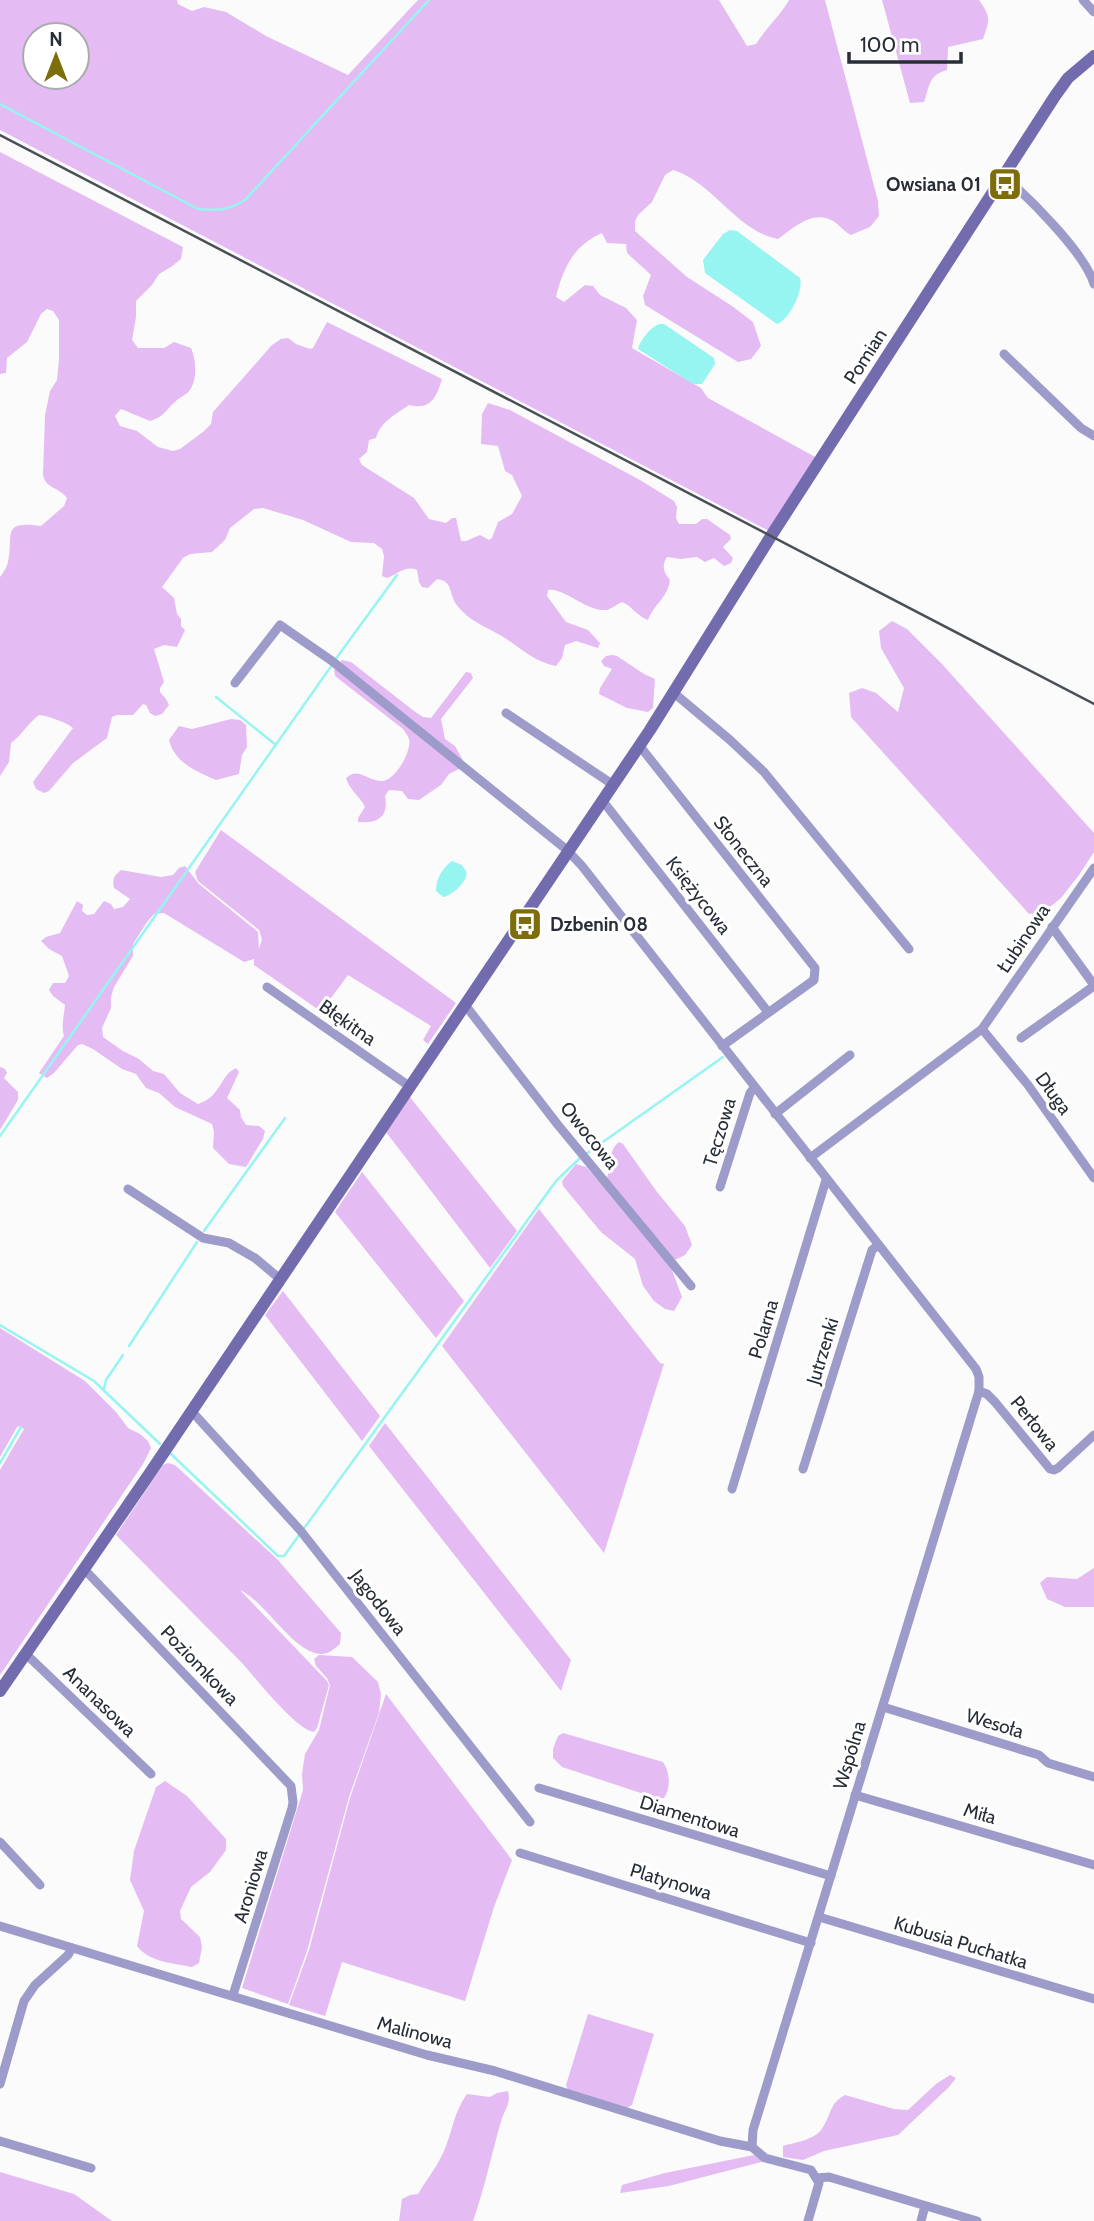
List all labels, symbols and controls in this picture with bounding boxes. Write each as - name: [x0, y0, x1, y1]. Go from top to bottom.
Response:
- north arrow: [21, 21, 91, 91]
- scale bar: [849, 21, 961, 65]
- text: N: [49, 28, 63, 51]
- text: 100 m: [860, 32, 919, 57]
- bus stop icon: Owsiana 01: [986, 165, 1024, 203]
- place label: Owsiana 01: [886, 173, 981, 196]
- street label: Pomian: [839, 324, 892, 388]
- street label: Słoneczna: [709, 811, 778, 891]
- street label: Księżycowa: [661, 852, 736, 939]
- street label: Łubinowa: [992, 900, 1055, 977]
- bus stop icon: Dzbenin 08: [506, 905, 544, 943]
- place label: Dzbenin 08: [550, 913, 648, 936]
- street label: Błękitna: [315, 995, 381, 1050]
- street label: Długa: [1031, 1068, 1077, 1119]
- street label: Tęczowa: [698, 1095, 741, 1169]
- street label: Owocowa: [555, 1097, 624, 1174]
- street label: Polarna: [744, 1297, 783, 1361]
- street label: Jutrzenki: [801, 1315, 844, 1388]
- street label: Perłowa: [1006, 1391, 1064, 1455]
- street label: Jagodowa: [345, 1564, 411, 1640]
- street label: Poziomkowa: [156, 1621, 243, 1710]
- street label: Ananasowa: [58, 1661, 141, 1742]
- street label: Wesoła: [963, 1704, 1026, 1743]
- street label: Wspólna: [828, 1718, 871, 1792]
- street label: Diamentowa: [637, 1790, 743, 1843]
- street label: Miła: [961, 1798, 999, 1829]
- street label: Aroniowa: [228, 1847, 273, 1926]
- street label: Platynowa: [627, 1858, 714, 1905]
- street label: Kubusia Puchatka: [891, 1911, 1030, 1974]
- street label: Malinowa: [375, 2011, 455, 2054]

